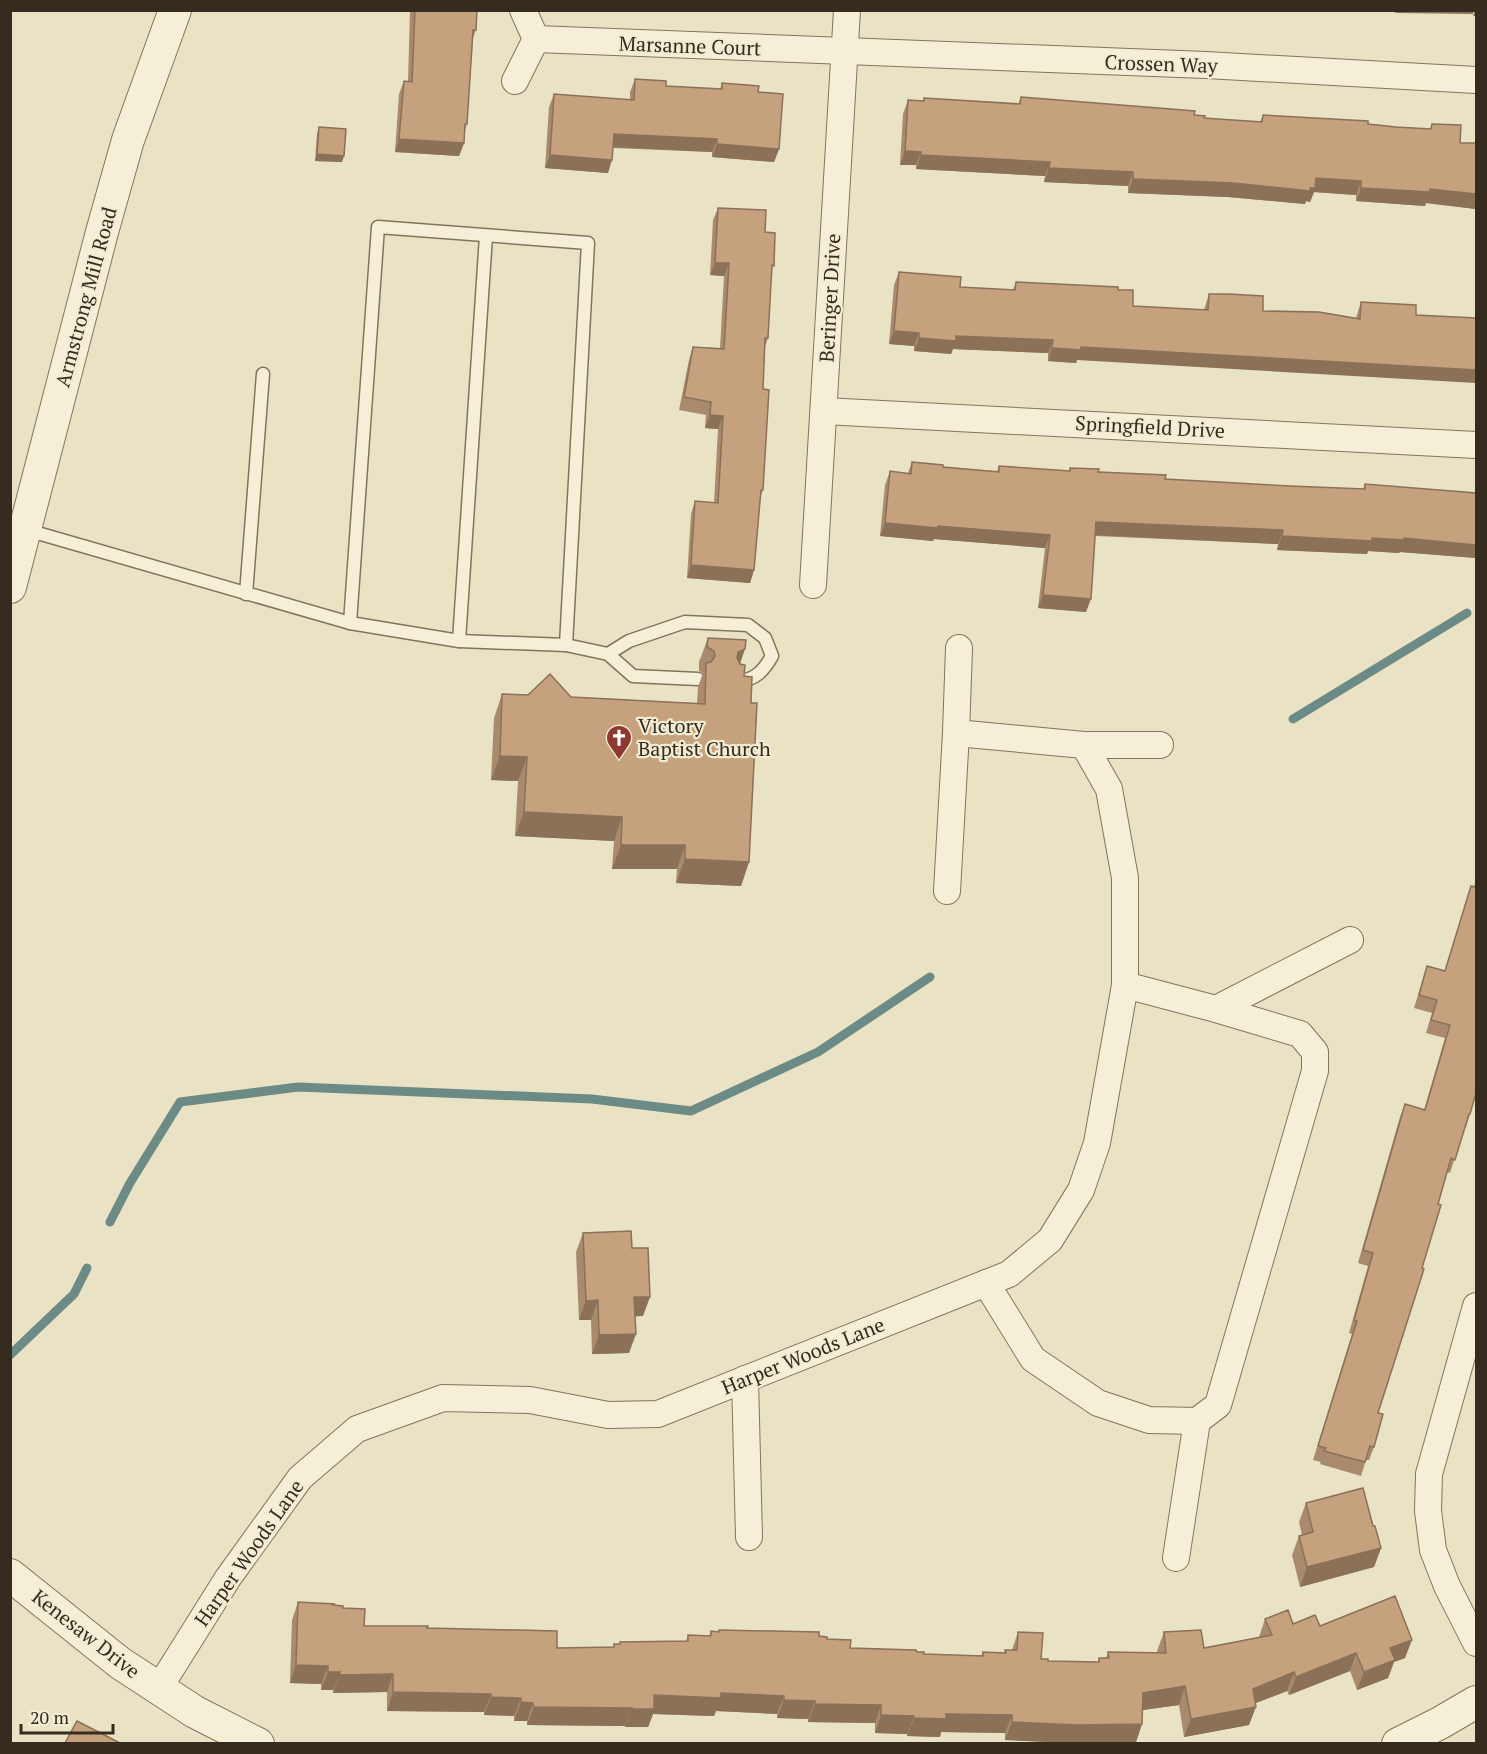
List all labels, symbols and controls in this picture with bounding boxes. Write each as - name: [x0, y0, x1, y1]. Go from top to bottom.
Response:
- street label: Marsanne Court: [618, 30, 762, 62]
- street label: Crossen Way: [1104, 48, 1219, 79]
- street label: Armstrong Mill Road: [48, 204, 123, 390]
- street label: Beringer Drive: [813, 233, 846, 363]
- street label: Springfield Drive: [1074, 409, 1226, 444]
- place label: Victory Baptist Church: [638, 712, 771, 762]
- church icon: Victory Baptist Church: [604, 723, 634, 761]
- street label: Harper Woods Lane: [717, 1311, 888, 1401]
- street label: Harper Woods Lane: [188, 1474, 309, 1631]
- street label: Kenesaw Drive: [27, 1583, 146, 1684]
- scale bar: [21, 1697, 112, 1735]
- text: 20 m: [30, 1705, 70, 1729]

